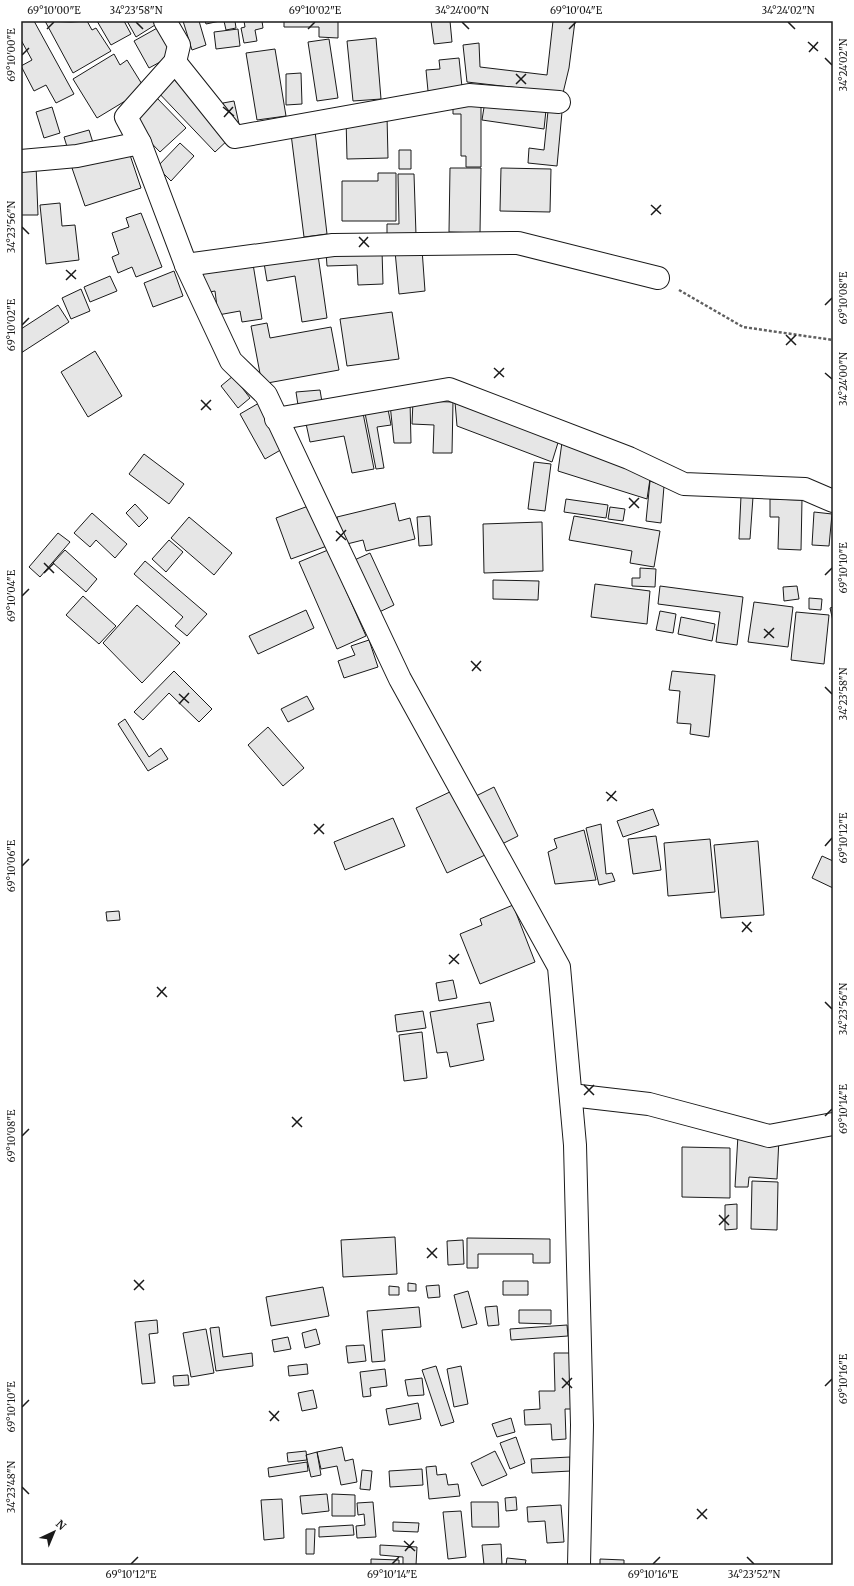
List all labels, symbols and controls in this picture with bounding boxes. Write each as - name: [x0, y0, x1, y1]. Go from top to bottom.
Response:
- text: 69°10'00"E: [27, 4, 81, 17]
- text: 34°23'58"N: [110, 4, 163, 17]
- text: 69°10'02"E: [289, 4, 342, 17]
- text: 34°24'00"N: [435, 4, 489, 17]
- text: 69°10'04"E: [550, 4, 603, 17]
- text: 34°24'02"N: [762, 4, 815, 17]
- text: 69°10'00"E: [5, 28, 18, 82]
- text: 34°24'02"N: [837, 38, 850, 91]
- text: 34°23'56"N: [5, 200, 18, 253]
- text: 69°10'08"E: [837, 271, 850, 324]
- text: 69°10'02"E: [5, 298, 18, 351]
- text: 34°24'00"N: [837, 352, 850, 406]
- text: 69°10'10"E: [837, 542, 850, 594]
- text: 69°10'04"E: [5, 569, 18, 622]
- text: 34°23'58"N: [837, 667, 850, 720]
- text: 69°10'12"E: [837, 812, 850, 863]
- text: 69°10'06"E: [5, 839, 18, 892]
- text: 34°23'56"N: [837, 982, 850, 1035]
- text: 69°10'14"E: [837, 1083, 850, 1134]
- text: 69°10'08"E: [5, 1109, 18, 1162]
- text: 69°10'16"E: [837, 1353, 850, 1404]
- text: 69°10'10"E: [5, 1381, 18, 1433]
- text: 34°23'48"N: [5, 1460, 18, 1513]
- north arrow: [34, 1512, 74, 1552]
- text: N: [53, 1517, 69, 1533]
- text: 69°10'12"E: [106, 1568, 157, 1581]
- text: 69°10'14"E: [367, 1568, 418, 1581]
- text: 69°10'16"E: [628, 1568, 679, 1581]
- text: 34°23'52"N: [728, 1568, 781, 1581]

